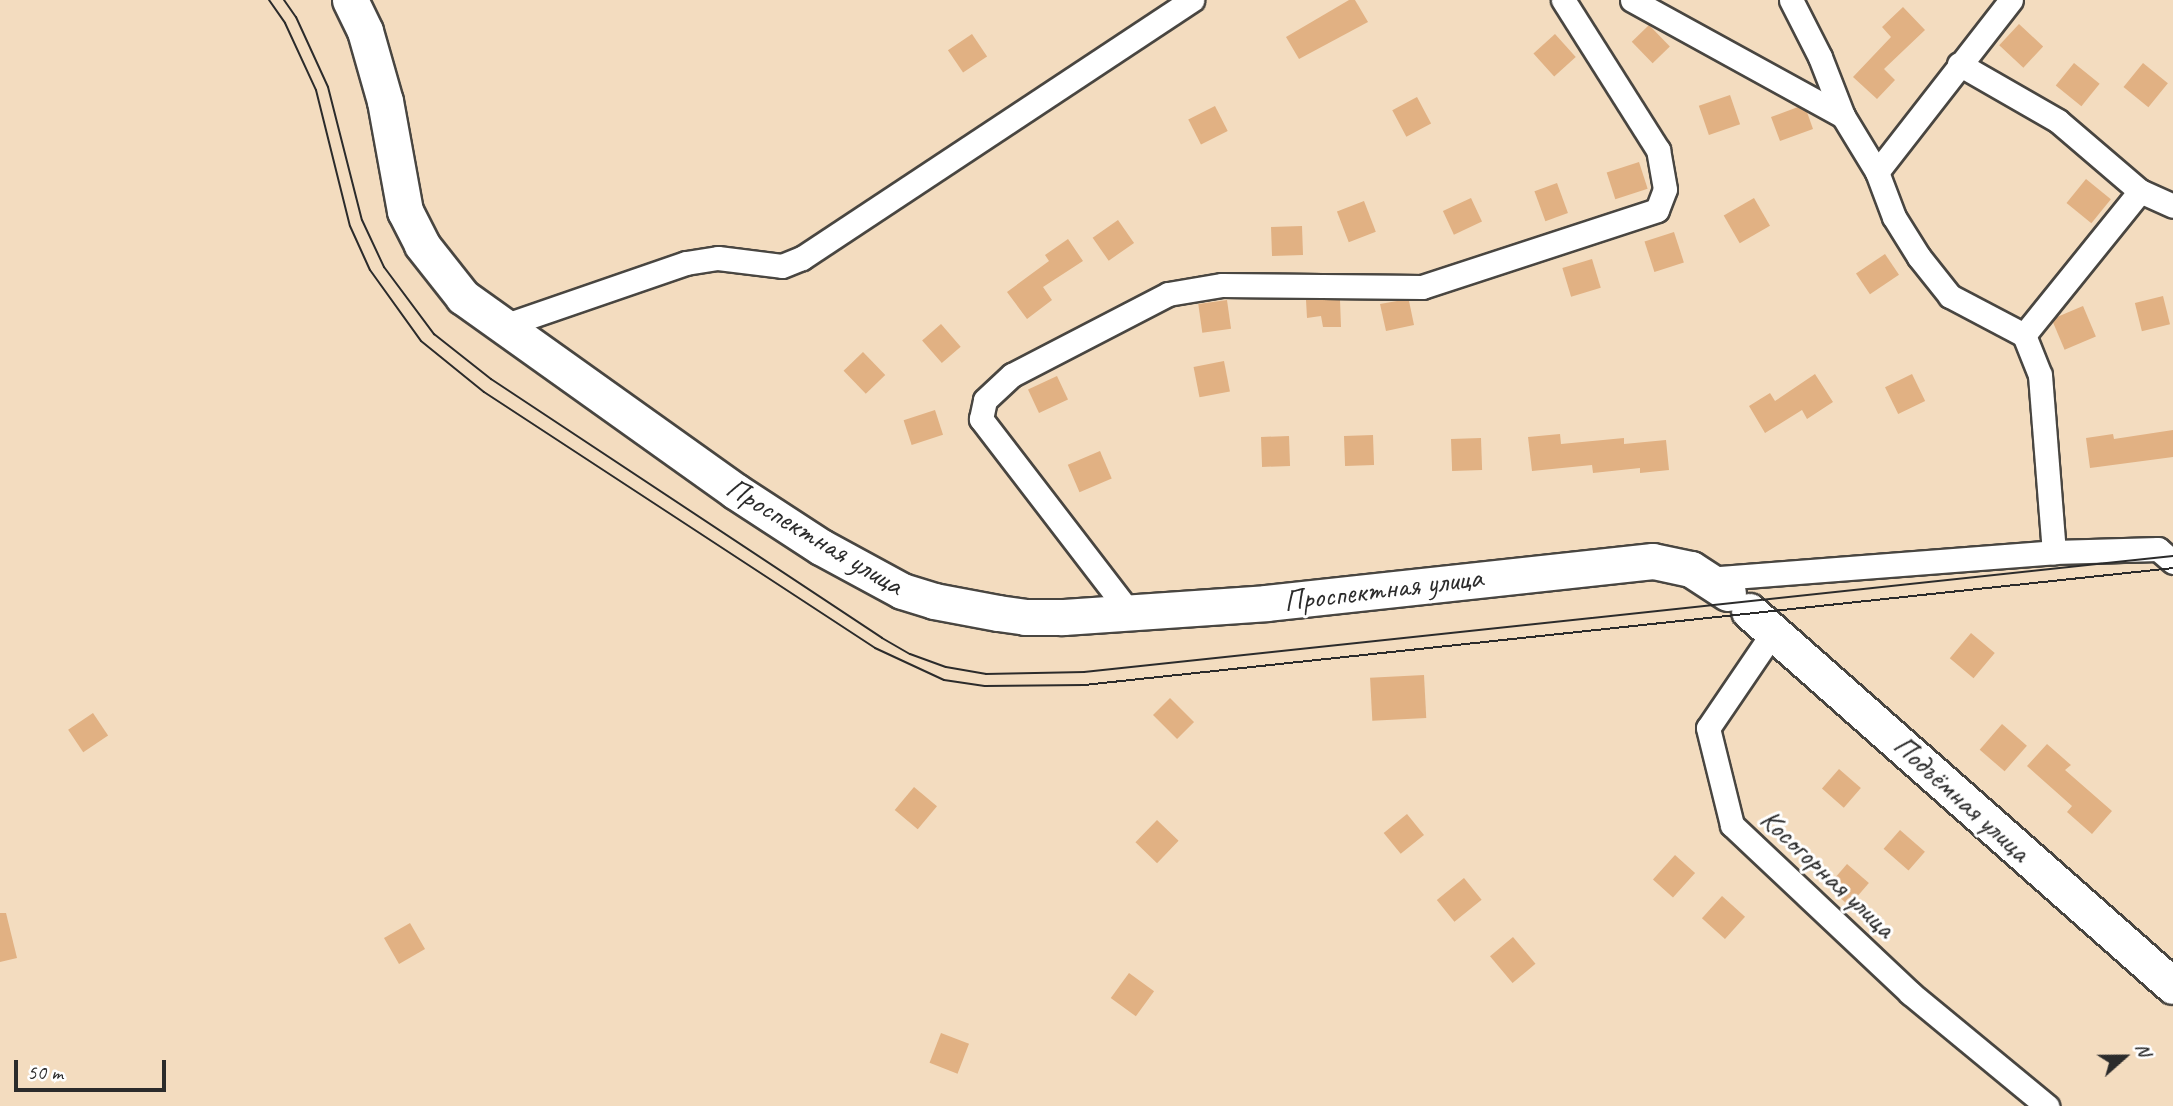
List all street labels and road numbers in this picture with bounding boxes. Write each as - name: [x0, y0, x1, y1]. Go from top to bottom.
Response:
- street label: Проспектная улица: [719, 469, 911, 603]
- street label: Проспектная улица: [1281, 559, 1485, 619]
- street label: Подъёмная улица: [1885, 726, 2039, 870]
- street label: Косогорная улица: [1752, 800, 1904, 946]

